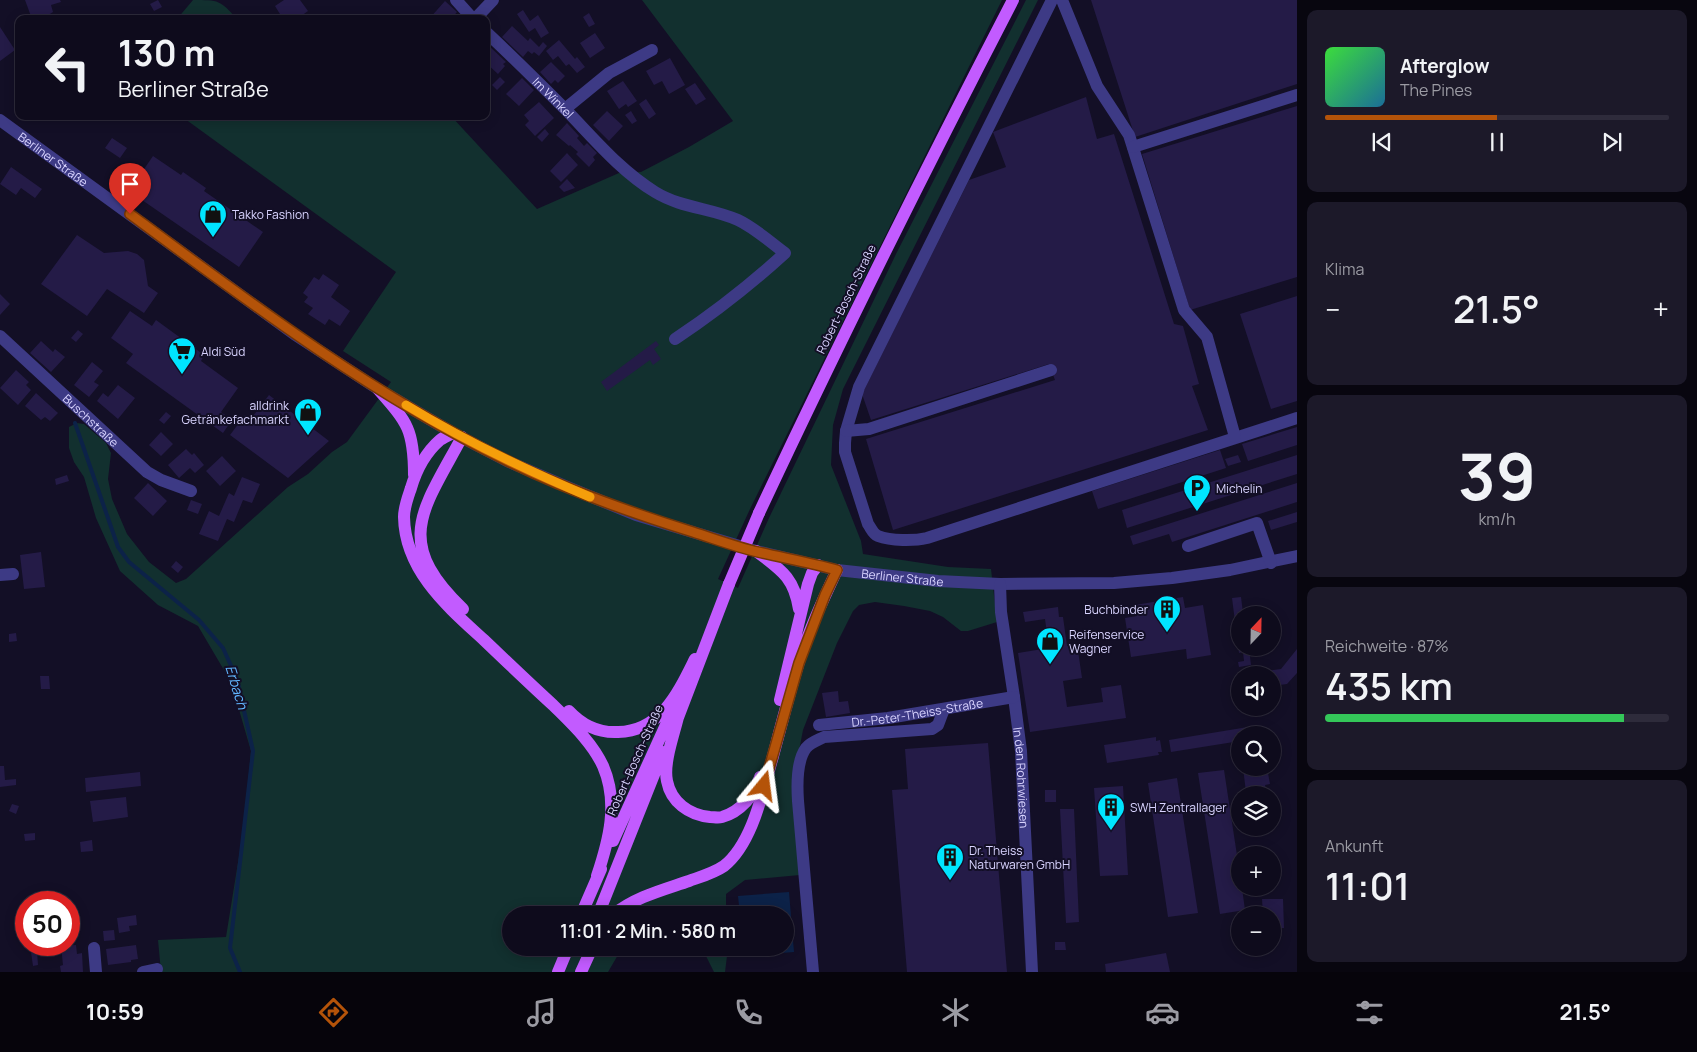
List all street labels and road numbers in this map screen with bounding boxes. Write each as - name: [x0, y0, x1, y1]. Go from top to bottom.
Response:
- street label: Im Winkel: [529, 73, 578, 122]
- street label: Berliner Straße: [15, 128, 92, 190]
- street label: Robert-Bosch-Straße: [812, 242, 880, 356]
- street label: Buschstraße: [59, 390, 123, 450]
- street label: Berliner Straße: [861, 564, 944, 590]
- street label: Dr.-Peter-Theiss-Straße: [851, 694, 984, 730]
- street label: Robert-Bosch-Straße: [603, 702, 667, 818]
- street label: In den Rohrwiesen: [1009, 726, 1033, 829]

